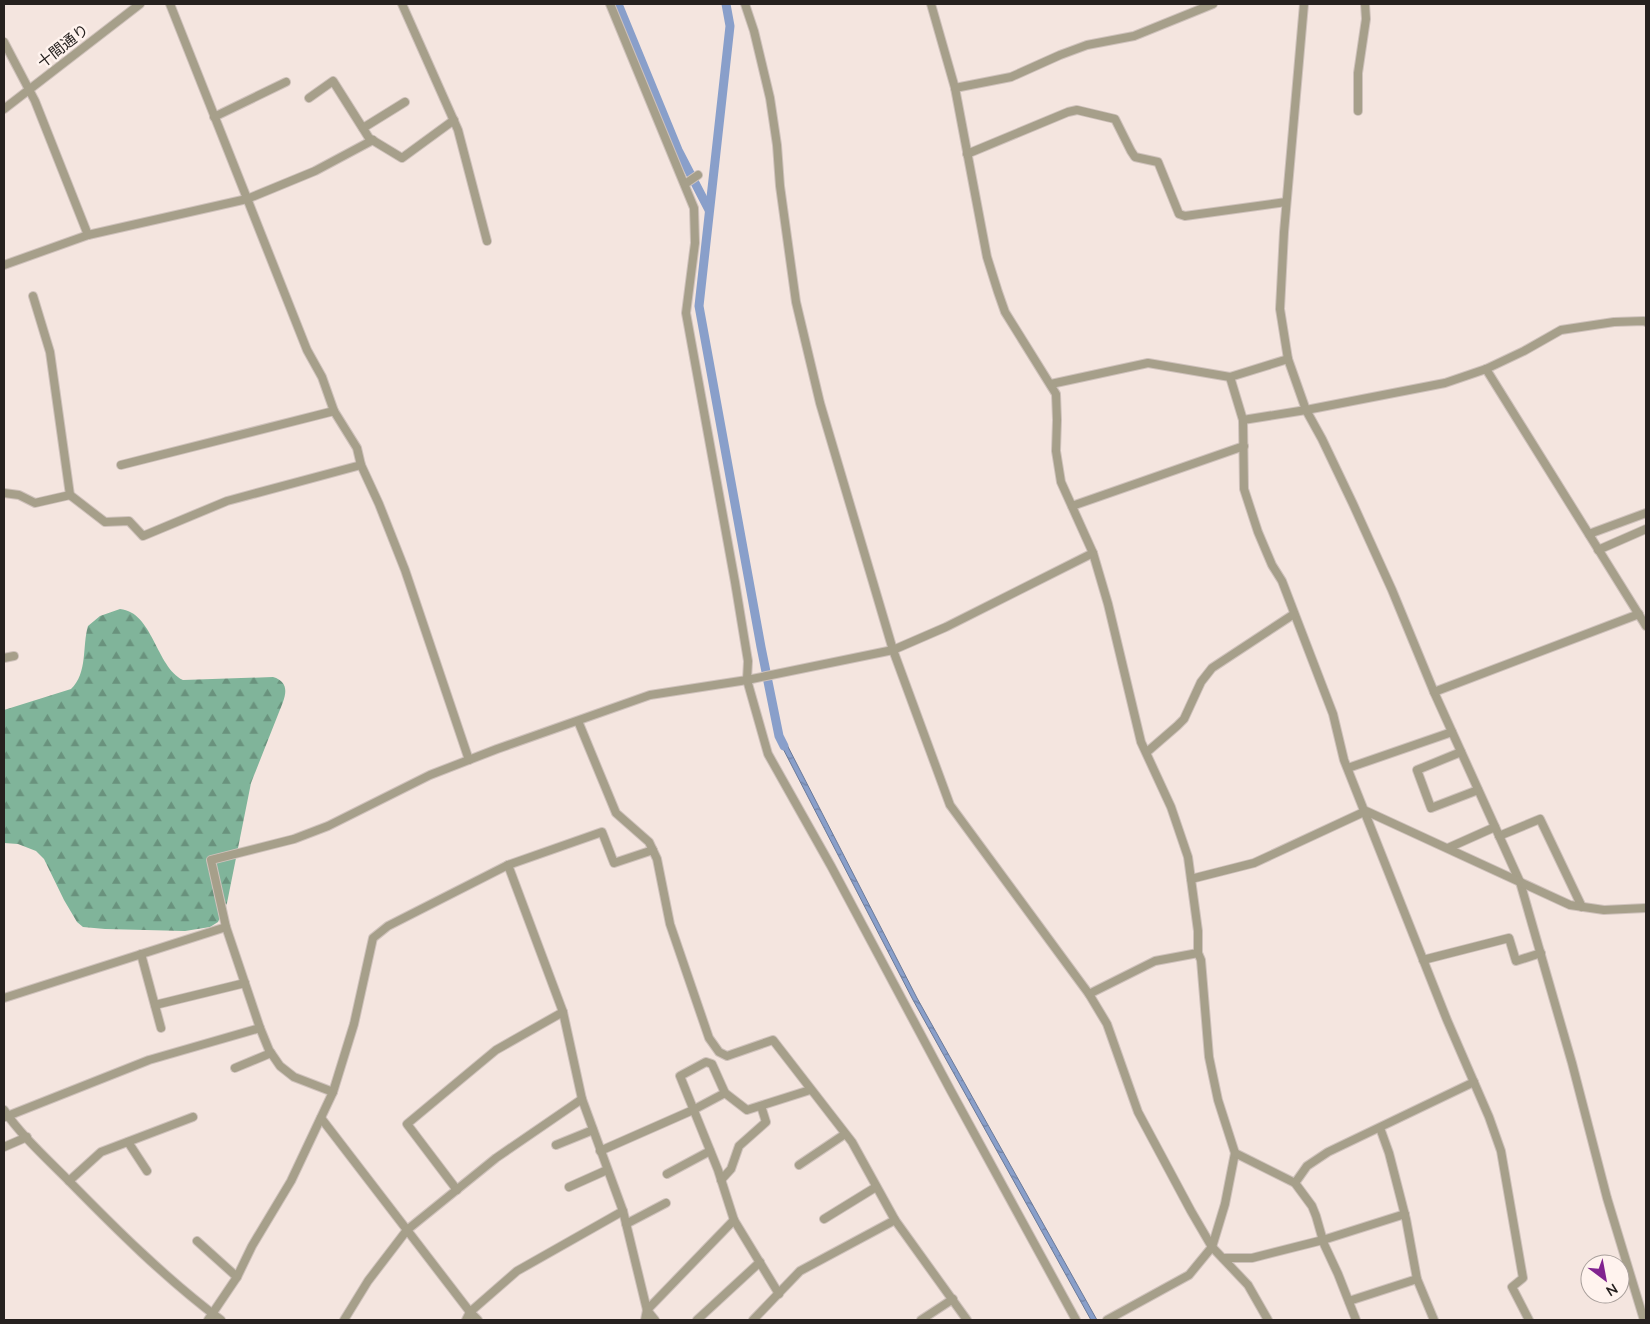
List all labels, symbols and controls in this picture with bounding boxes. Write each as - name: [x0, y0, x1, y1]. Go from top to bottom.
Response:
- street label: 十間通り: [33, 20, 93, 72]
- north arrow: [1580, 1254, 1630, 1304]
- text: N: [1602, 1279, 1621, 1300]

